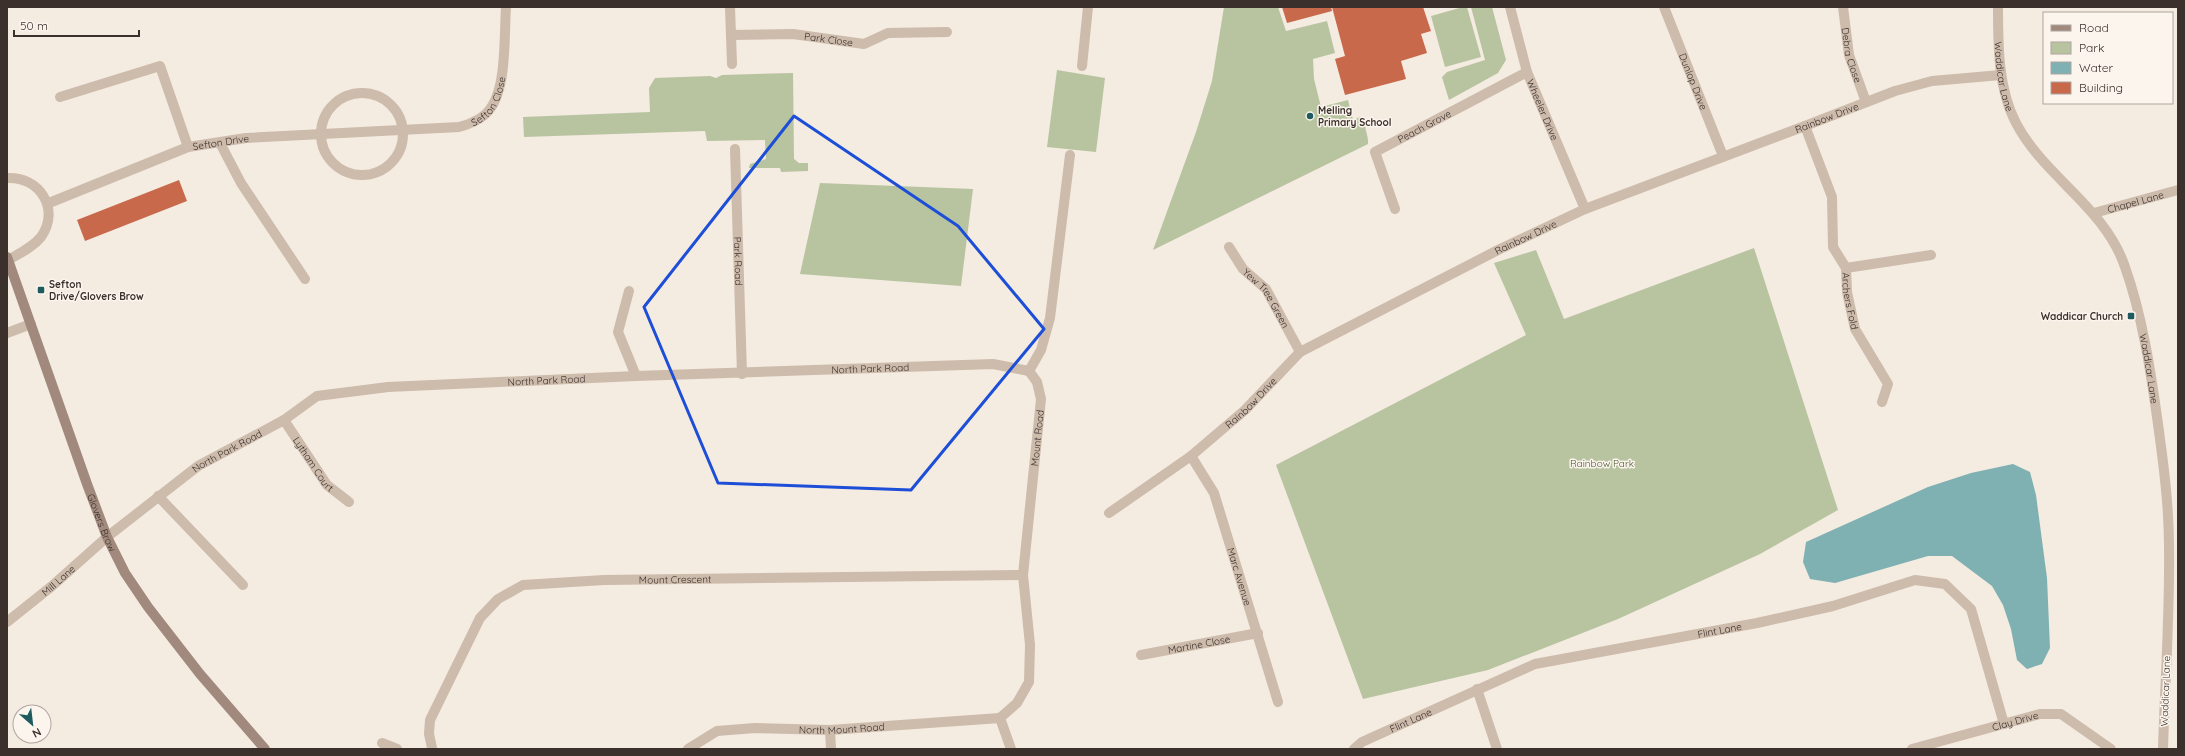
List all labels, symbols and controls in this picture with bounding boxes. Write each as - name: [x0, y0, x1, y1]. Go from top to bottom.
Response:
- scale bar: [14, 12, 139, 38]
- legend: [2043, 12, 2173, 104]
- text: 50 m: [20, 18, 48, 33]
- text: Road: [2079, 20, 2109, 35]
- street label: Debra Close: [1839, 27, 1865, 85]
- street label: Park Close: [803, 30, 854, 49]
- text: Park: [2079, 40, 2104, 55]
- street label: Waddicar Lane: [1991, 41, 2016, 114]
- street label: Dunlop Drive: [1676, 51, 1710, 112]
- text: Water: [2079, 60, 2114, 75]
- street label: Sefton Close: [469, 75, 509, 129]
- street label: Wheeler Drive: [1524, 77, 1561, 143]
- text: Building: [2079, 80, 2123, 95]
- street label: Rainbow Drive: [1793, 100, 1861, 136]
- place label: Melling Primary School: [1318, 104, 1391, 129]
- street label: Peach Grove: [1395, 107, 1454, 146]
- marker: Melling Primary School: [1305, 111, 1315, 121]
- street label: Sefton Drive: [192, 132, 250, 153]
- street label: Chapel Lane: [2106, 188, 2166, 216]
- street label: Rainbow Drive: [1493, 217, 1559, 258]
- street label: Park Road: [731, 236, 745, 286]
- street label: Yew Tree Green: [1240, 266, 1292, 331]
- street label: Archers Fold: [1839, 272, 1861, 331]
- place label: Sefton Drive/Glovers Brow: [49, 278, 144, 303]
- marker: Sefton Drive/Glovers Brow: [36, 285, 46, 295]
- place label: Waddicar Church: [2041, 310, 2123, 323]
- marker: Waddicar Church: [2126, 311, 2136, 321]
- street label: Waddicar Lane: [2136, 333, 2161, 405]
- street label: North Park Road: [831, 361, 909, 376]
- street label: North Park Road: [507, 372, 586, 389]
- street label: Rainbow Drive: [1223, 375, 1280, 431]
- street label: Mount Road: [1028, 409, 1047, 467]
- street label: North Park Road: [189, 427, 264, 475]
- street label: Lytham Court: [290, 434, 336, 495]
- park label: Rainbow Park: [1570, 457, 1634, 470]
- street label: Glovers Brow: [84, 492, 119, 554]
- street label: Marc Avenue: [1224, 546, 1254, 608]
- street label: Mill Lane: [39, 562, 78, 599]
- street label: Mount Crescent: [639, 573, 712, 587]
- street label: Flint Lane: [1696, 620, 1743, 641]
- street label: Martine Close: [1167, 632, 1232, 657]
- street label: Waddicar Lane: [2158, 655, 2173, 726]
- north arrow: [12, 704, 52, 744]
- street label: Flint Lane: [1388, 705, 1434, 736]
- street label: Clay Drive: [1991, 709, 2040, 734]
- street label: North Mount Road: [799, 720, 885, 737]
- text: N: [30, 725, 44, 741]

